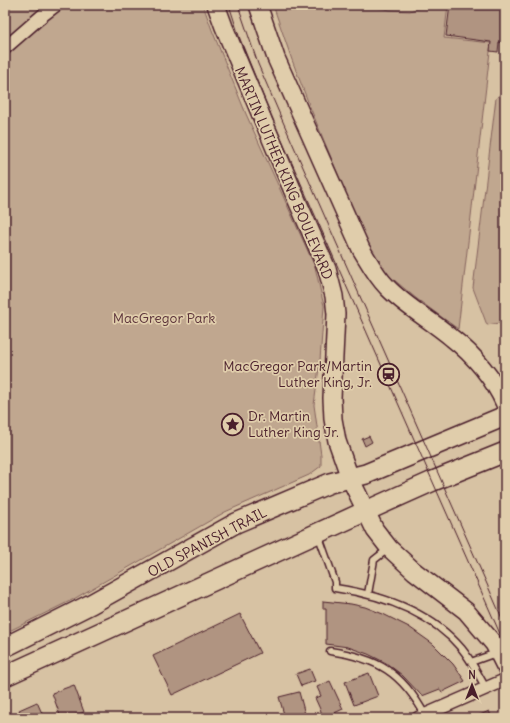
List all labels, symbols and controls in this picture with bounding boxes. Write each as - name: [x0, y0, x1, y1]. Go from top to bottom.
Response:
- street label: MARTIN LUTHER KING BOULEVARD: [231, 64, 337, 282]
- park label: MacGregor Park: [113, 309, 215, 327]
- place label: MacGregor Park/Martin Luther King, Jr.: [223, 357, 372, 391]
- station icon: MacGregor Park/Martin Luther King, Jr.: [375, 361, 401, 387]
- place label: Dr. Martin Luther King Jr.: [248, 407, 339, 441]
- place icon: Dr. Martin Luther King Jr.: [219, 411, 245, 437]
- street label: OLD SPANISH TRAIL: [144, 503, 270, 581]
- north arrow: [452, 665, 492, 705]
- text: N: [468, 668, 476, 682]

